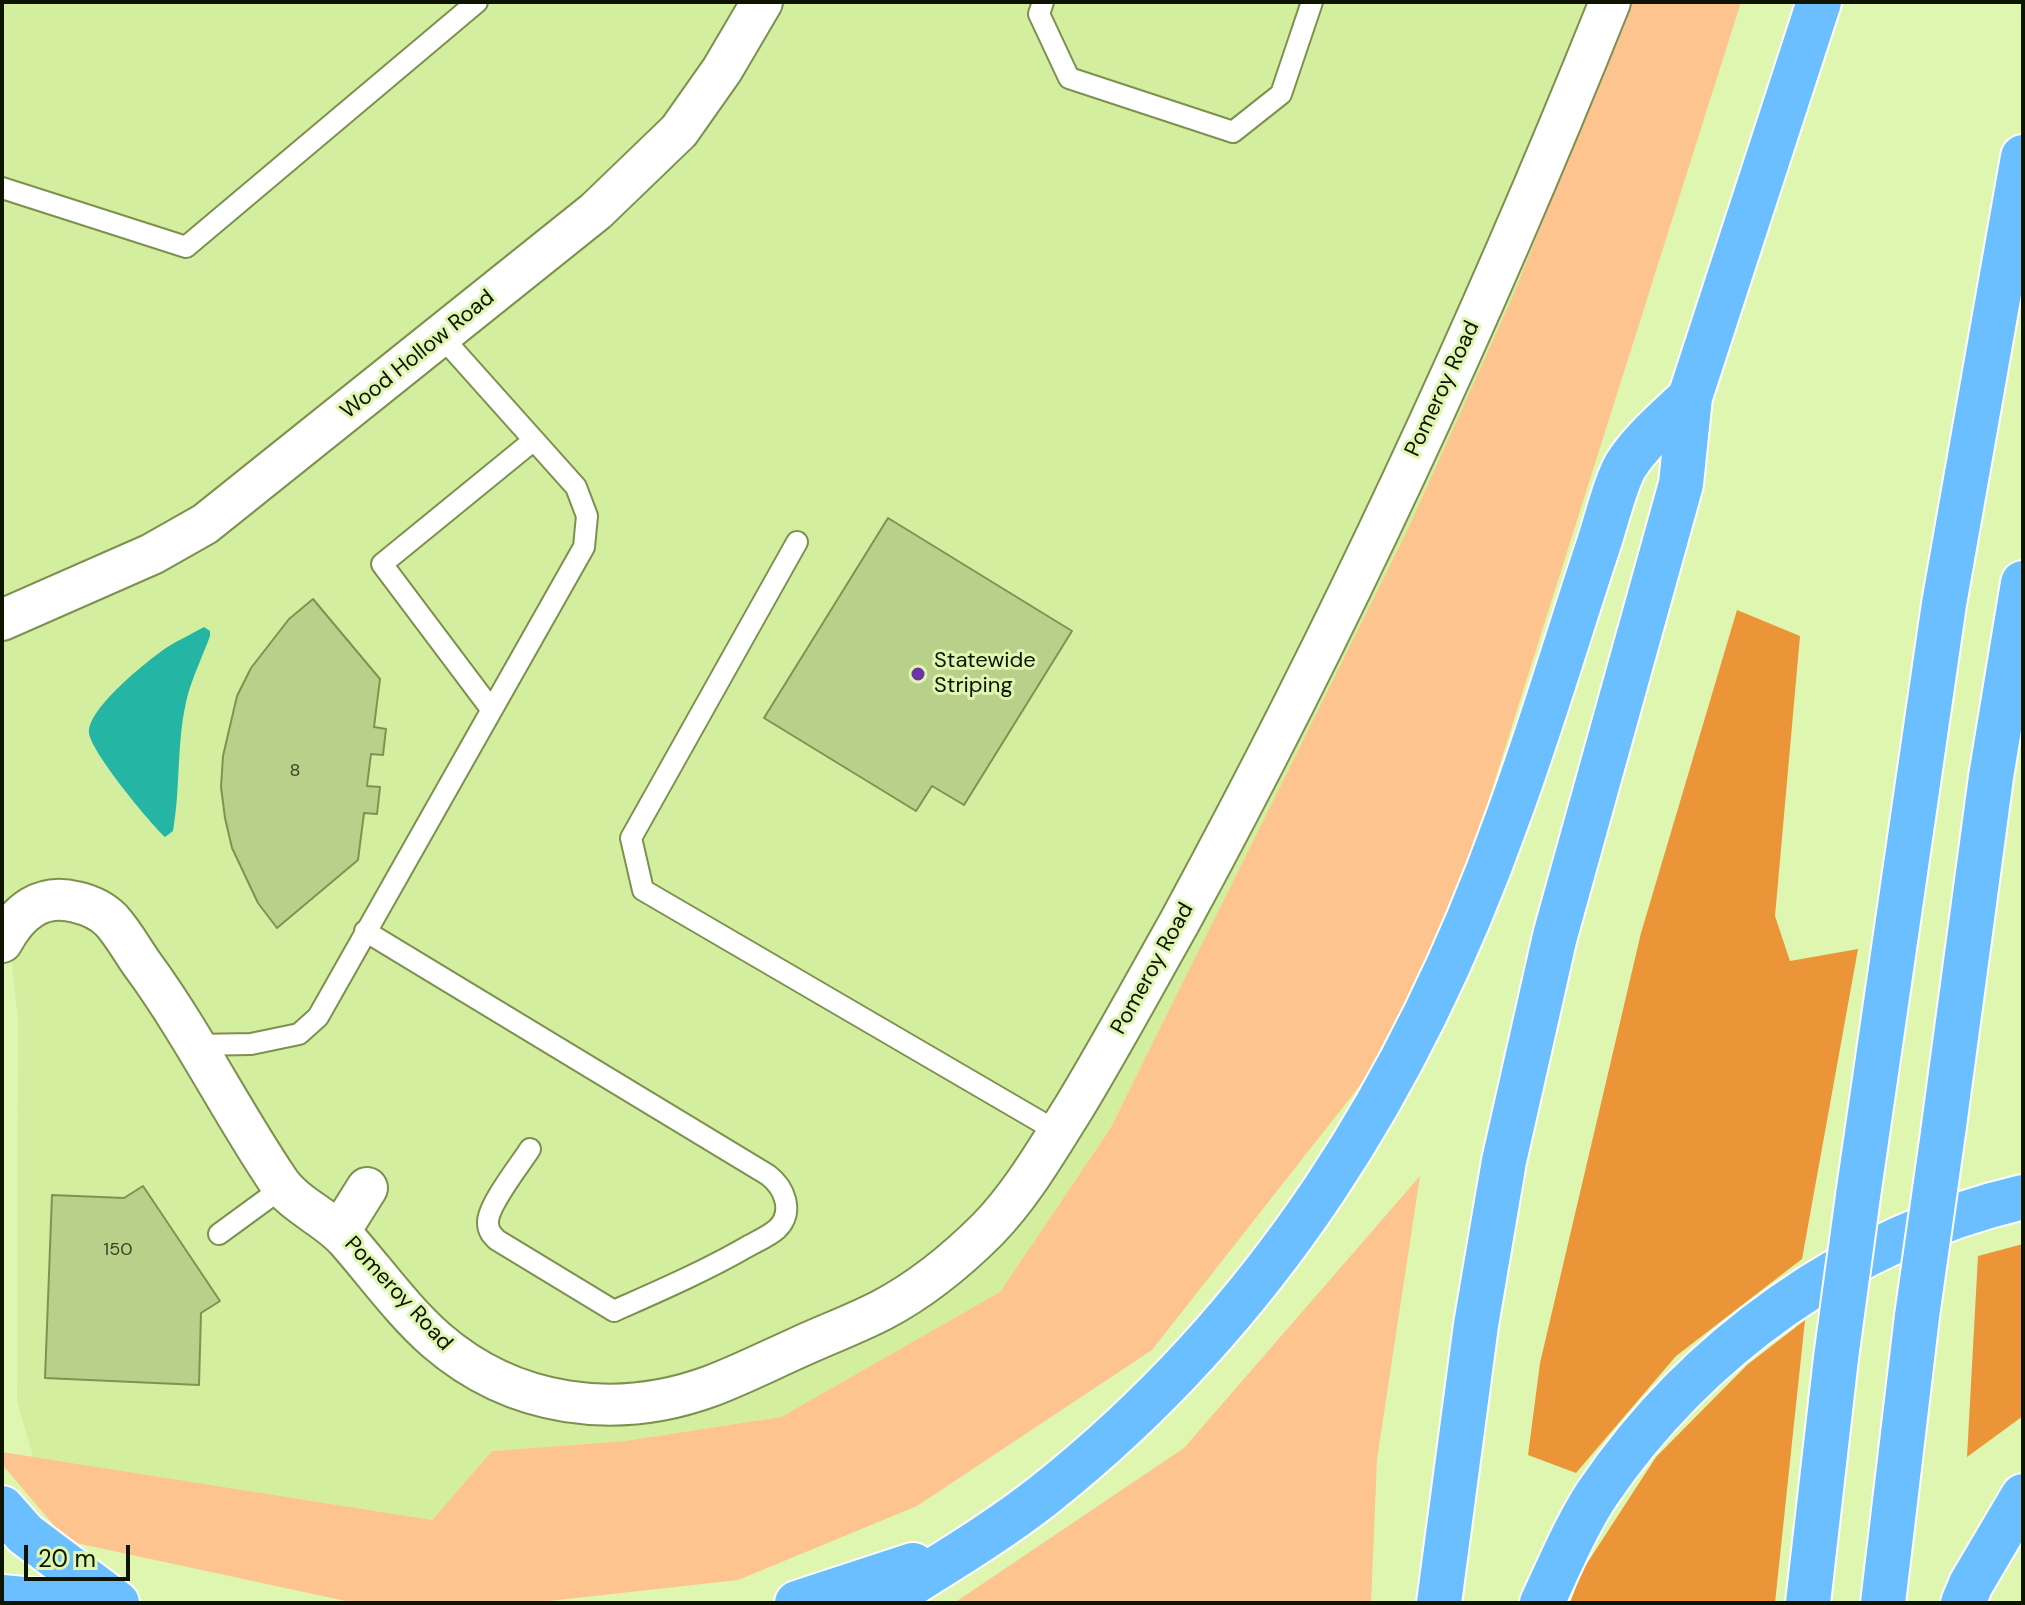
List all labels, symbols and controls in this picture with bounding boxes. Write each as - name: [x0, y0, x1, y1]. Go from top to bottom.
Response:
- street label: Wood Hollow Road: [336, 285, 500, 425]
- street label: Pomeroy Road: [1400, 317, 1486, 461]
- place label: Statewide Striping: [934, 648, 1036, 700]
- marker: Statewide Striping: [909, 665, 927, 683]
- house number: 8: [290, 760, 300, 782]
- street label: Pomeroy Road: [1106, 899, 1200, 1039]
- street label: Pomeroy Road: [338, 1231, 458, 1357]
- house number: 150: [104, 1239, 132, 1261]
- scale bar: [28, 1529, 134, 1579]
- text: 20 m: [38, 1543, 96, 1574]

